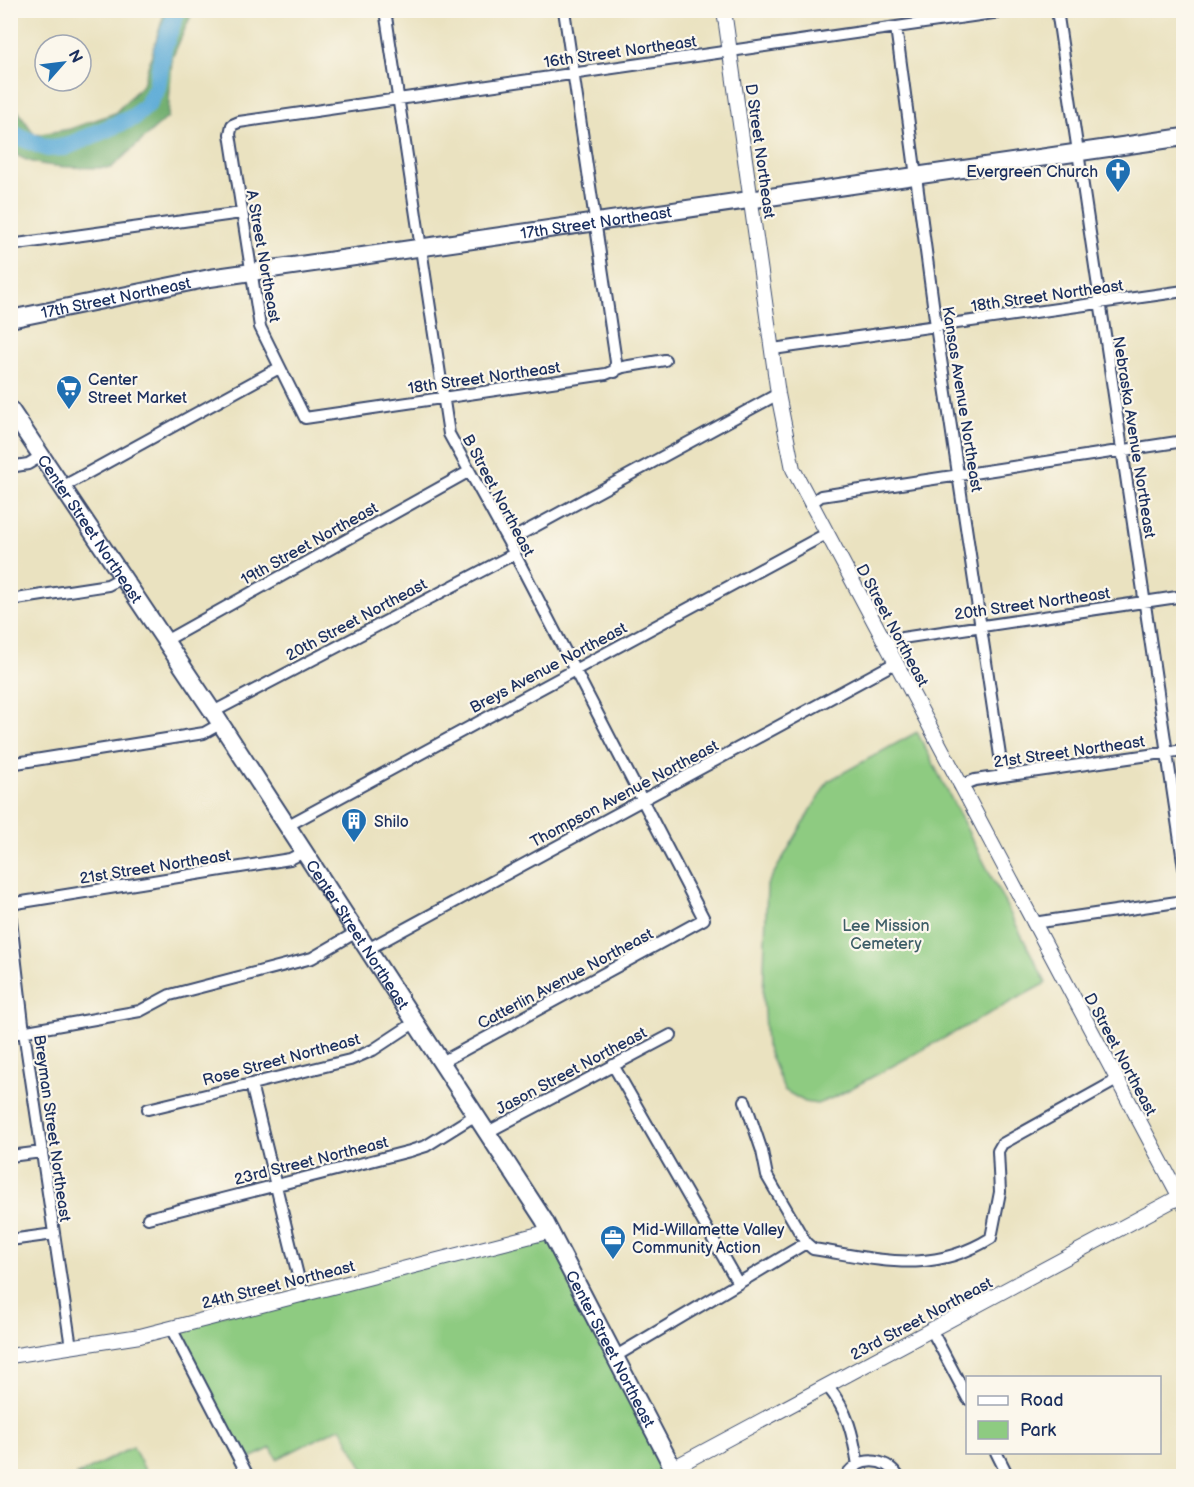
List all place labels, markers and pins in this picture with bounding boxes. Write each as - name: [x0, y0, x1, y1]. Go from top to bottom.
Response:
- church icon: Evergreen Church: [1103, 156, 1133, 194]
- place label: Evergreen Church: [966, 163, 1098, 182]
- place label: Center Street Market: [88, 371, 187, 408]
- supermarket icon: Center Street Market: [54, 373, 84, 411]
- building icon: Shilo: [339, 806, 369, 844]
- place label: Shilo: [374, 813, 409, 832]
- place label: Mid-Willamette Valley Community Action: [632, 1221, 785, 1258]
- office icon: Mid-Willamette Valley Community Action: [598, 1223, 628, 1261]

